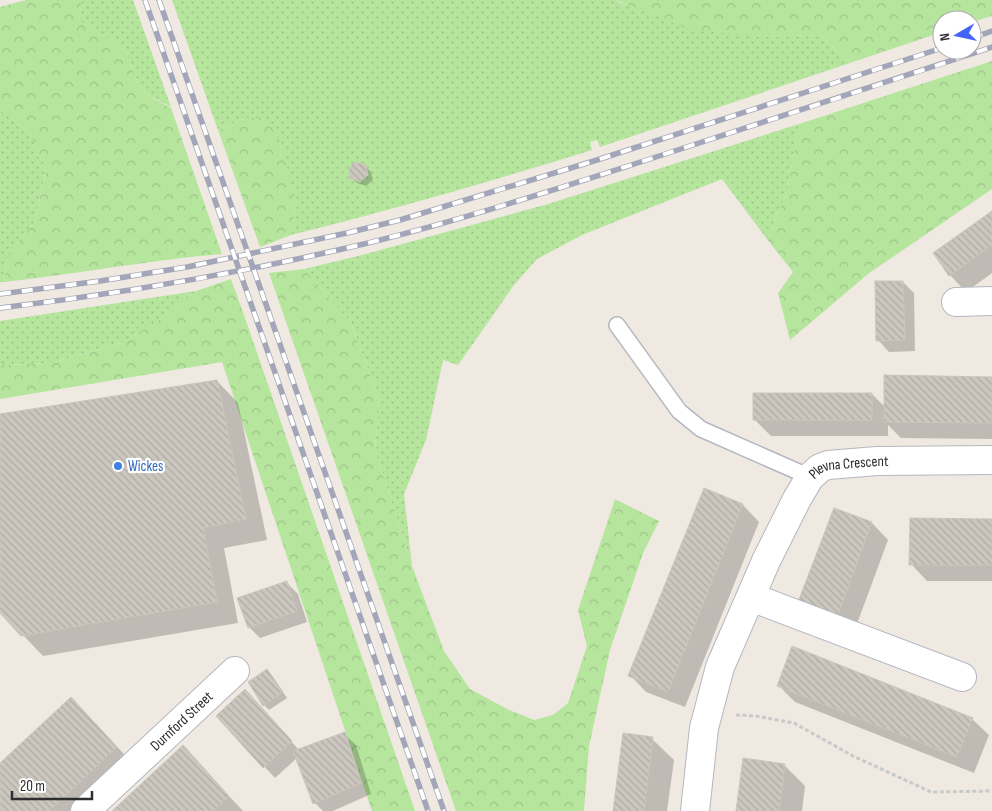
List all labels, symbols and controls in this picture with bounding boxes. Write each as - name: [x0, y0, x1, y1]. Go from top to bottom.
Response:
- north arrow: [932, 10, 982, 60]
- text: N: [936, 32, 954, 42]
- street label: Plevna Crescent: [805, 452, 889, 484]
- place label: Wickes: [128, 457, 163, 476]
- marker: Wickes: [112, 460, 124, 472]
- street label: Durnford Street: [146, 687, 218, 755]
- scale bar: [12, 768, 92, 800]
- text: 20 m: [20, 777, 45, 796]

